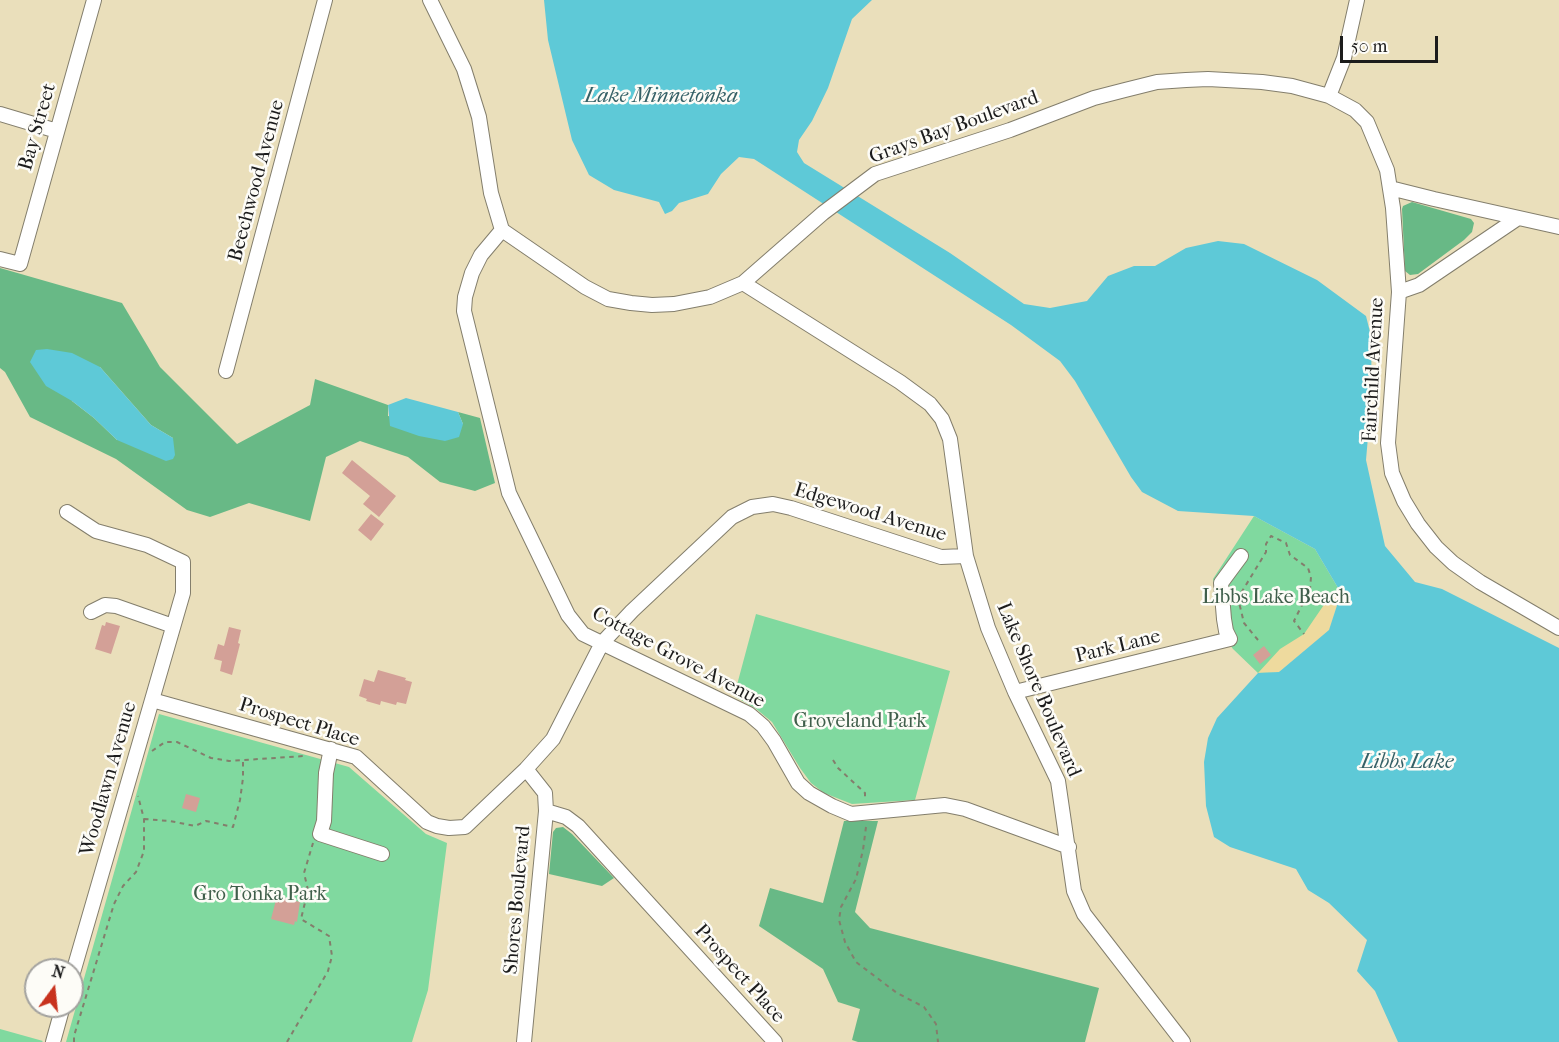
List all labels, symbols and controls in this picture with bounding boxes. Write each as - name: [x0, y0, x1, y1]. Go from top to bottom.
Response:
- scale bar: [1343, 24, 1440, 62]
- text: 50 m: [1351, 36, 1387, 57]
- street label: Bay Street: [14, 81, 62, 173]
- water label: Lake Minnetonka: [584, 84, 738, 110]
- street label: Grays Bay Boulevard: [866, 86, 1042, 170]
- street label: Beechwood Avenue: [224, 97, 290, 265]
- street label: Fairchild Avenue: [1358, 297, 1390, 443]
- street label: Edgewood Avenue: [791, 478, 949, 548]
- park label: Libbs Lake Beach: [1202, 586, 1350, 610]
- street label: Lake Shore Boulevard: [990, 599, 1086, 781]
- street label: Cottage Grove Avenue: [587, 602, 769, 714]
- street label: Park Lane: [1073, 625, 1163, 669]
- street label: Prospect Place: [236, 693, 362, 753]
- street label: Woodlawn Avenue: [76, 699, 142, 859]
- park label: Groveland Park: [794, 710, 926, 734]
- water label: Libbs Lake: [1360, 750, 1454, 776]
- street label: Shores Boulevard: [500, 825, 536, 975]
- park label: Gro Tonka Park: [193, 883, 327, 907]
- street label: Prospect Place: [688, 920, 790, 1028]
- north arrow: [24, 958, 84, 1018]
- text: N: [50, 961, 67, 983]

